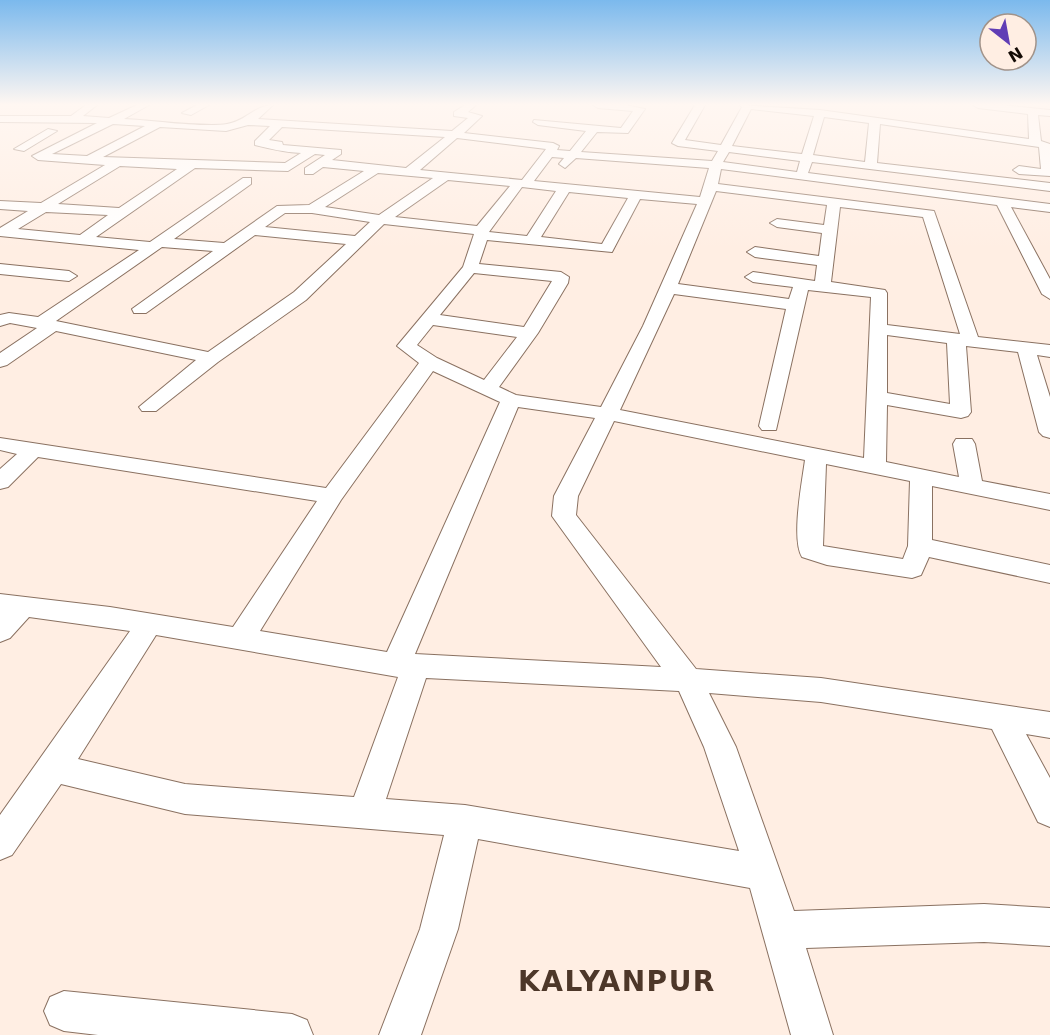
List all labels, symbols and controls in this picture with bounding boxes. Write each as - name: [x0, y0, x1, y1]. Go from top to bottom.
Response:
- north arrow: [978, 12, 1038, 72]
- text: N: [1005, 43, 1026, 66]
- district label: KALYANPUR: [518, 965, 716, 998]

